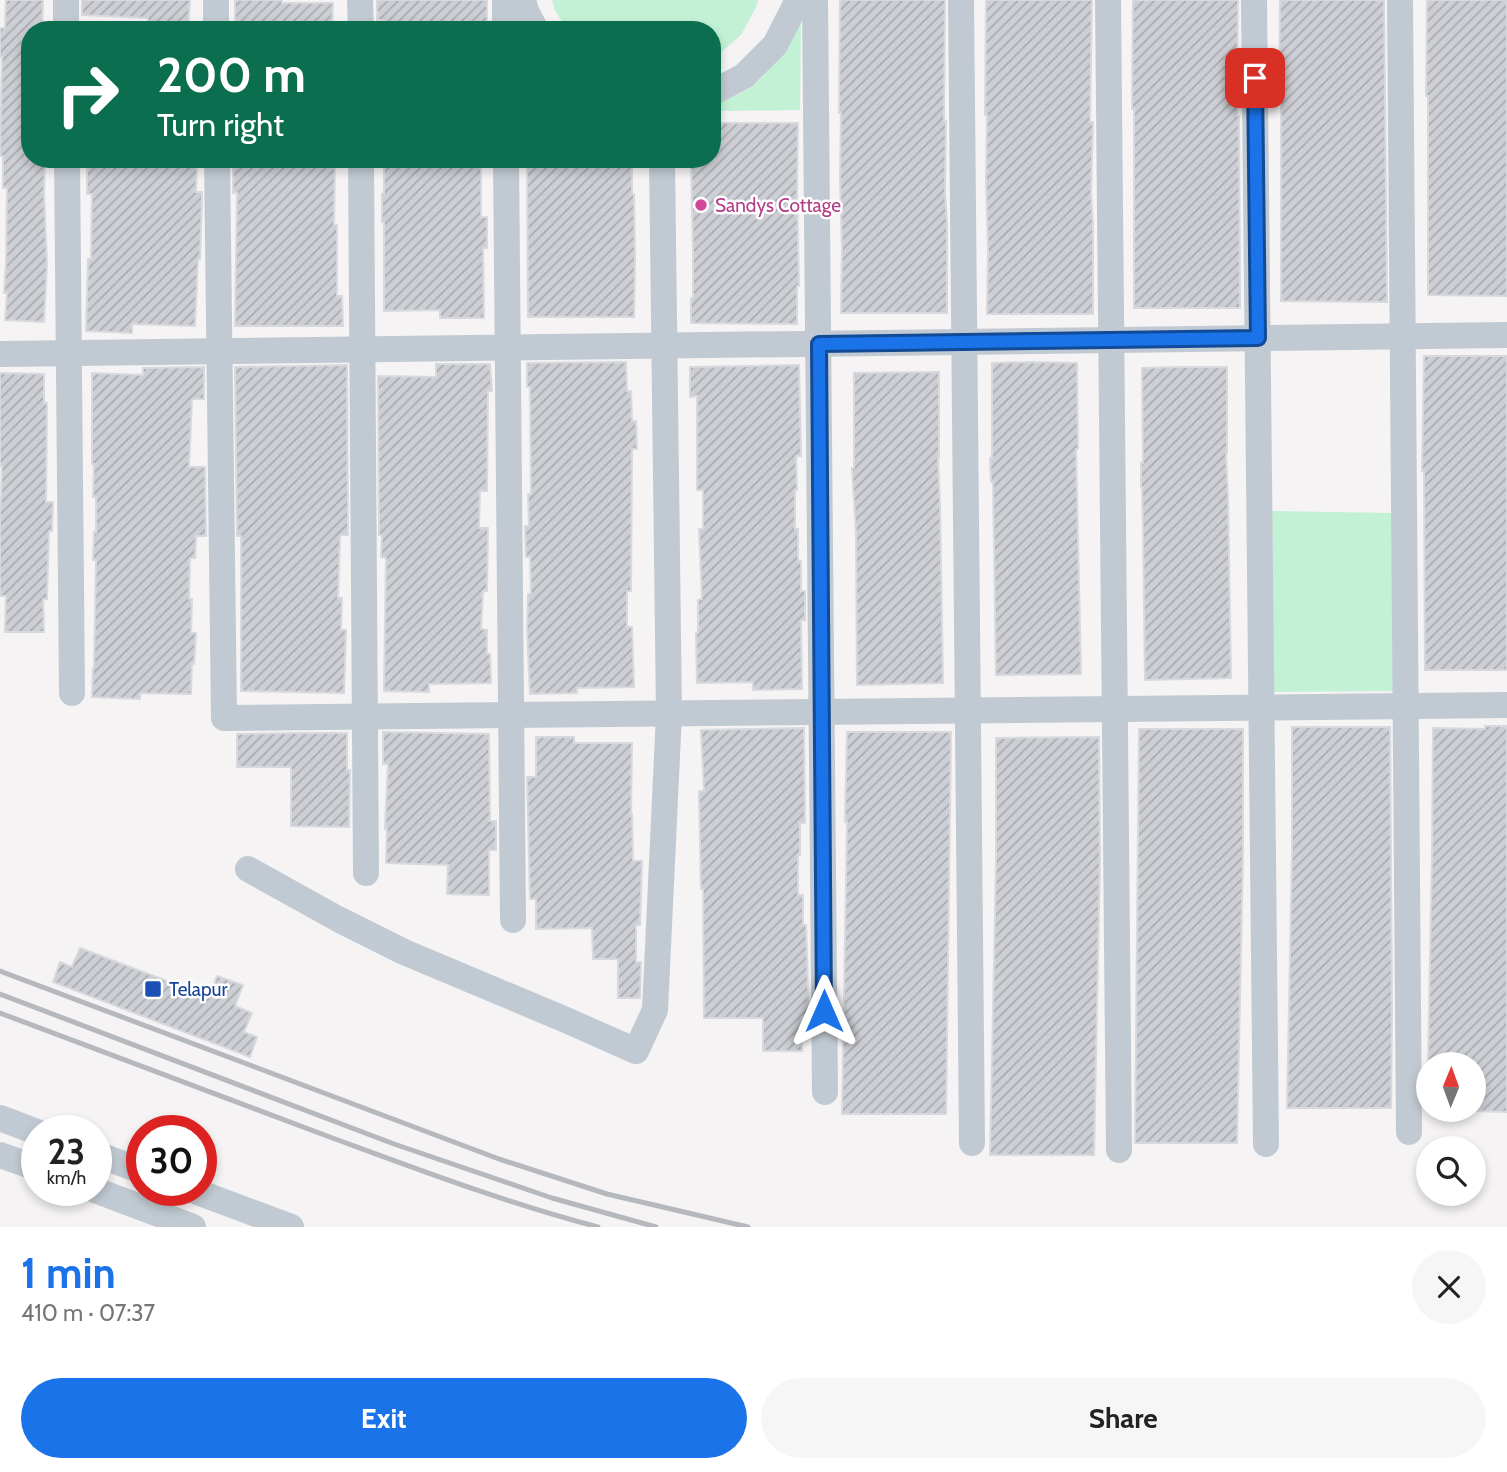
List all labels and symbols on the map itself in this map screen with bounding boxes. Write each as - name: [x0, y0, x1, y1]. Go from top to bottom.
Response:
- pin: [1225, 48, 1285, 108]
- place label: Sandys Cottage: [715, 194, 841, 217]
- marker: Sandys Cottage: [693, 197, 709, 213]
- position arrow: [787, 974, 861, 1048]
- place label: Telapur: [169, 978, 228, 1001]
- marker: Telapur: [143, 979, 163, 999]
- north arrow: [1416, 1052, 1486, 1122]
- speed limit sign: 30: [126, 1115, 217, 1206]

